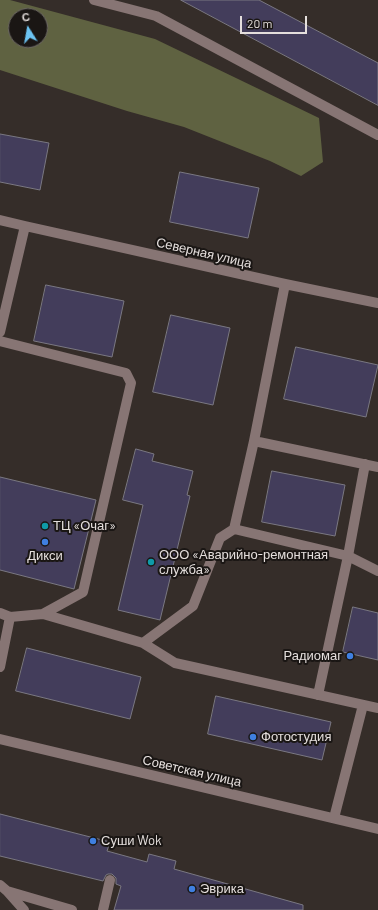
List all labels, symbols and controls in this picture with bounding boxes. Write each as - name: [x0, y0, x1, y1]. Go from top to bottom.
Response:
- north arrow: [8, 8, 48, 48]
- scale bar: [242, 8, 309, 34]
- text: С: [21, 10, 31, 24]
- text: 20 m: [247, 16, 273, 30]
- street label: Северная улица: [155, 234, 253, 272]
- place label: ТЦ «Очаг»: [53, 518, 116, 534]
- marker: ТЦ «Очаг»: [40, 521, 50, 531]
- marker: Дикси: [40, 537, 50, 547]
- place label: ООО «Аварийно-ремонтная служба»: [159, 547, 328, 578]
- place label: Дикси: [27, 548, 63, 564]
- marker: ООО «Аварийно-ремонтная служба»: [146, 557, 156, 567]
- place label: Радиомаг: [284, 648, 342, 664]
- marker: Радиомаг: [345, 651, 355, 661]
- place label: Фотостудия: [261, 729, 331, 745]
- marker: Фотостудия: [248, 732, 258, 742]
- street label: Советская улица: [141, 752, 243, 790]
- place label: Суши Wok: [101, 833, 162, 849]
- marker: Суши Wok: [88, 836, 98, 846]
- place label: Эврика: [200, 881, 244, 897]
- marker: Эврика: [187, 884, 197, 894]

